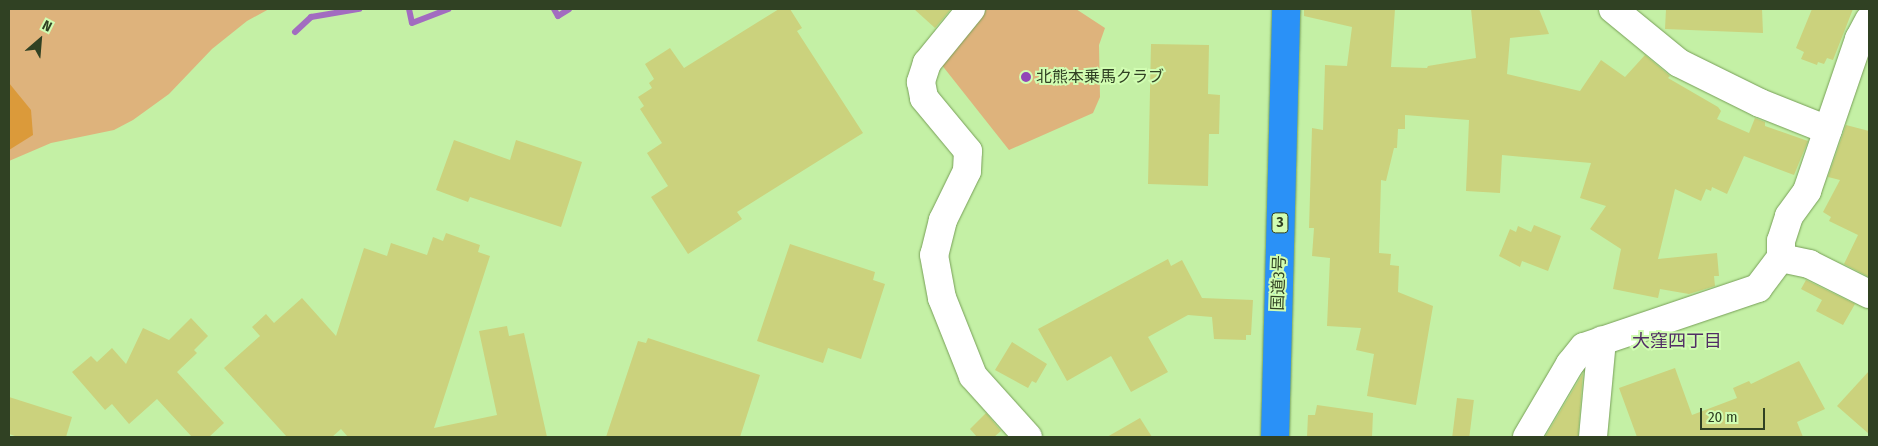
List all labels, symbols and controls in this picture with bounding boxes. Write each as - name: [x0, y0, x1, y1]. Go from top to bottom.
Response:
- north arrow: [15, 15, 65, 65]
- text: N: [39, 17, 55, 36]
- place label: 北熊本乗馬クラブ: [1036, 67, 1164, 87]
- marker: 北熊本乗馬クラブ: [1020, 71, 1032, 83]
- road number: 3: [1271, 210, 1289, 236]
- street label: 国道3号: [1268, 255, 1290, 311]
- district label: 大窪四丁目: [1632, 330, 1722, 352]
- scale bar: [1703, 398, 1768, 430]
- text: 20 m: [1708, 408, 1738, 426]

